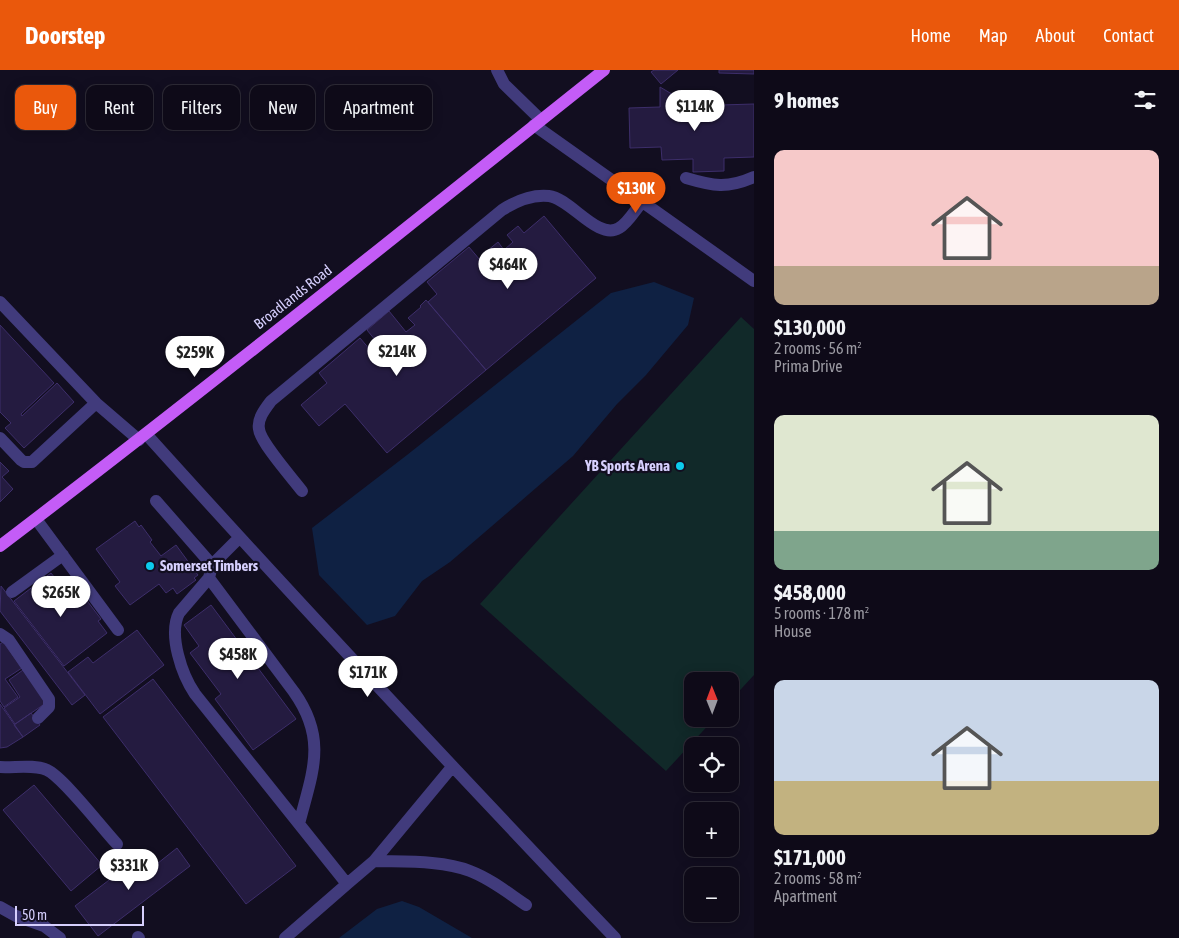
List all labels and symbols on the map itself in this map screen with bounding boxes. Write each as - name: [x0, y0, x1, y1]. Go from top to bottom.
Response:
- pin: $114K: [660, 90, 730, 132]
- pin: $130K: [601, 172, 671, 214]
- pin: $464K: [473, 248, 543, 290]
- street label: Broadlands Road: [250, 261, 335, 332]
- pin: $214K: [362, 334, 432, 377]
- pin: $259K: [160, 336, 230, 378]
- place label: YB Sports Arena: [584, 457, 670, 474]
- marker: YB Sports Arena: [674, 460, 686, 472]
- place label: Somerset Timbers: [160, 557, 259, 574]
- marker: Somerset Timbers: [144, 560, 156, 572]
- pin: $265K: [26, 576, 96, 618]
- pin: $458K: [203, 638, 273, 680]
- pin: $171K: [333, 656, 403, 698]
- north arrow: [684, 672, 739, 728]
- pin: $331K: [94, 848, 164, 891]
- scale bar: [15, 903, 144, 926]

